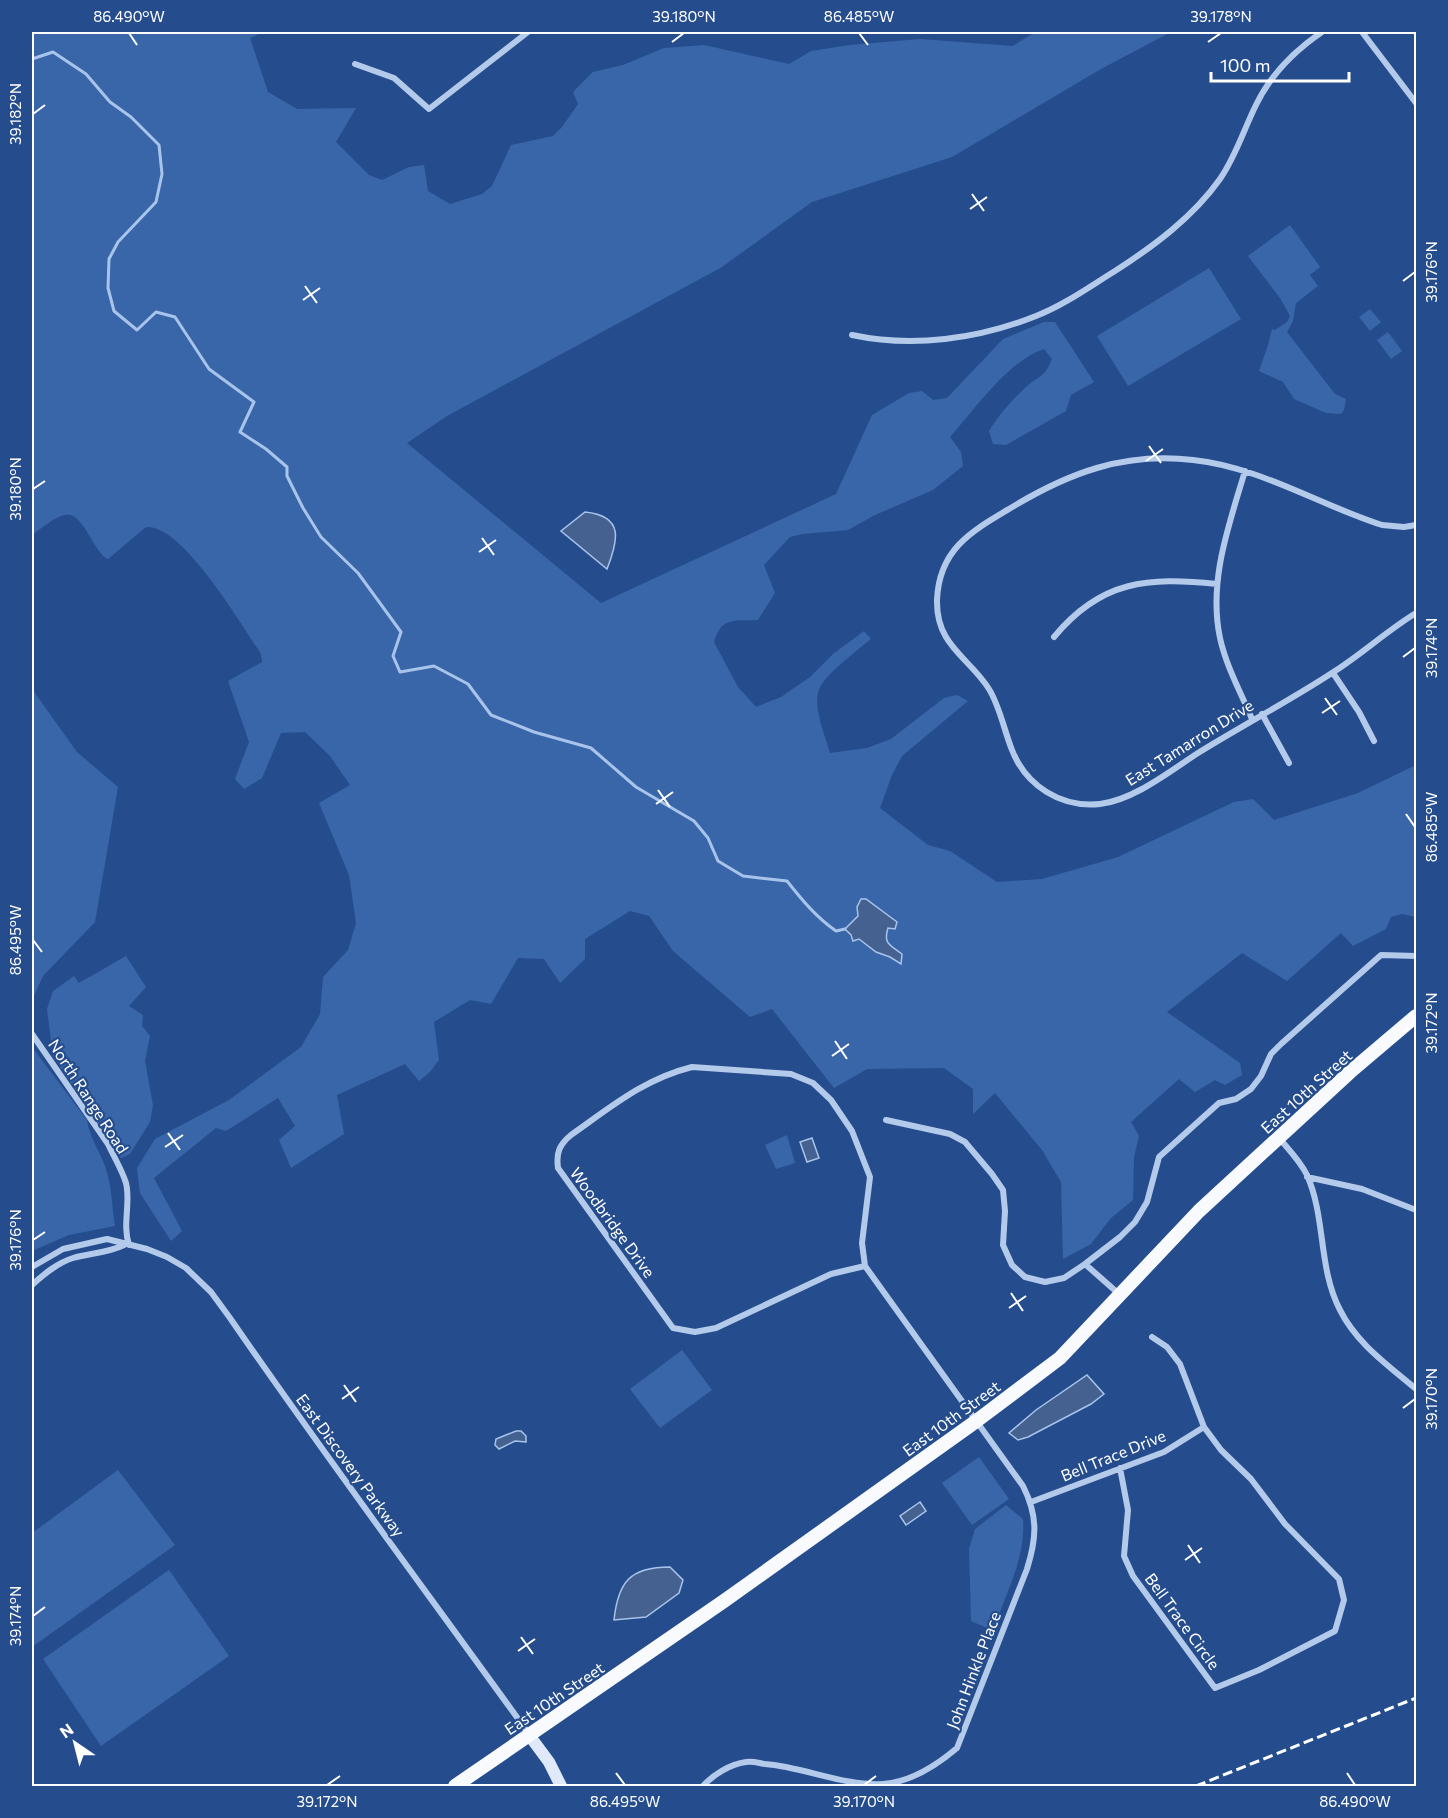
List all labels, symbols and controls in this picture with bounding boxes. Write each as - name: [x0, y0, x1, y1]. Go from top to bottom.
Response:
- text: 86.490°W: [93, 7, 165, 25]
- text: 39.180°N: [652, 7, 716, 25]
- text: 86.485°W: [824, 7, 894, 25]
- text: 39.178°N: [1190, 7, 1252, 25]
- scale bar: [1211, 45, 1349, 83]
- text: 100 m: [1220, 54, 1270, 76]
- text: 39.182°N: [6, 83, 24, 145]
- text: 39.176°N: [1422, 241, 1440, 303]
- text: 39.180°N: [6, 457, 24, 521]
- text: 39.174°N: [1422, 618, 1440, 678]
- street label: East Tamarron Drive: [1122, 695, 1256, 789]
- text: 86.485°W: [1422, 792, 1440, 862]
- text: 86.495°W: [6, 905, 24, 975]
- text: 39.172°N: [1422, 993, 1440, 1053]
- street label: North Range Road: [45, 1035, 133, 1157]
- street label: East 10th Street: [1257, 1045, 1356, 1137]
- street label: Woodbridge Drive: [567, 1163, 659, 1281]
- text: 39.176°N: [6, 1209, 24, 1271]
- text: 39.170°N: [1422, 1368, 1440, 1430]
- street label: East 10th Street: [898, 1376, 1004, 1460]
- street label: East Discovery Parkway: [293, 1390, 409, 1540]
- street label: Bell Trace Drive: [1058, 1425, 1168, 1485]
- street label: Bell Trace Circle: [1142, 1569, 1224, 1673]
- text: 39.174°N: [6, 1586, 24, 1646]
- street label: John Hinkle Place: [942, 1609, 1004, 1731]
- street label: East 10th Street: [501, 1657, 608, 1738]
- north arrow: [45, 1713, 105, 1773]
- text: N: [56, 1719, 76, 1742]
- text: 39.172°N: [297, 1792, 357, 1810]
- text: 86.495°W: [590, 1792, 660, 1810]
- text: 39.170°N: [833, 1792, 895, 1810]
- text: 86.490°W: [1319, 1792, 1391, 1810]

